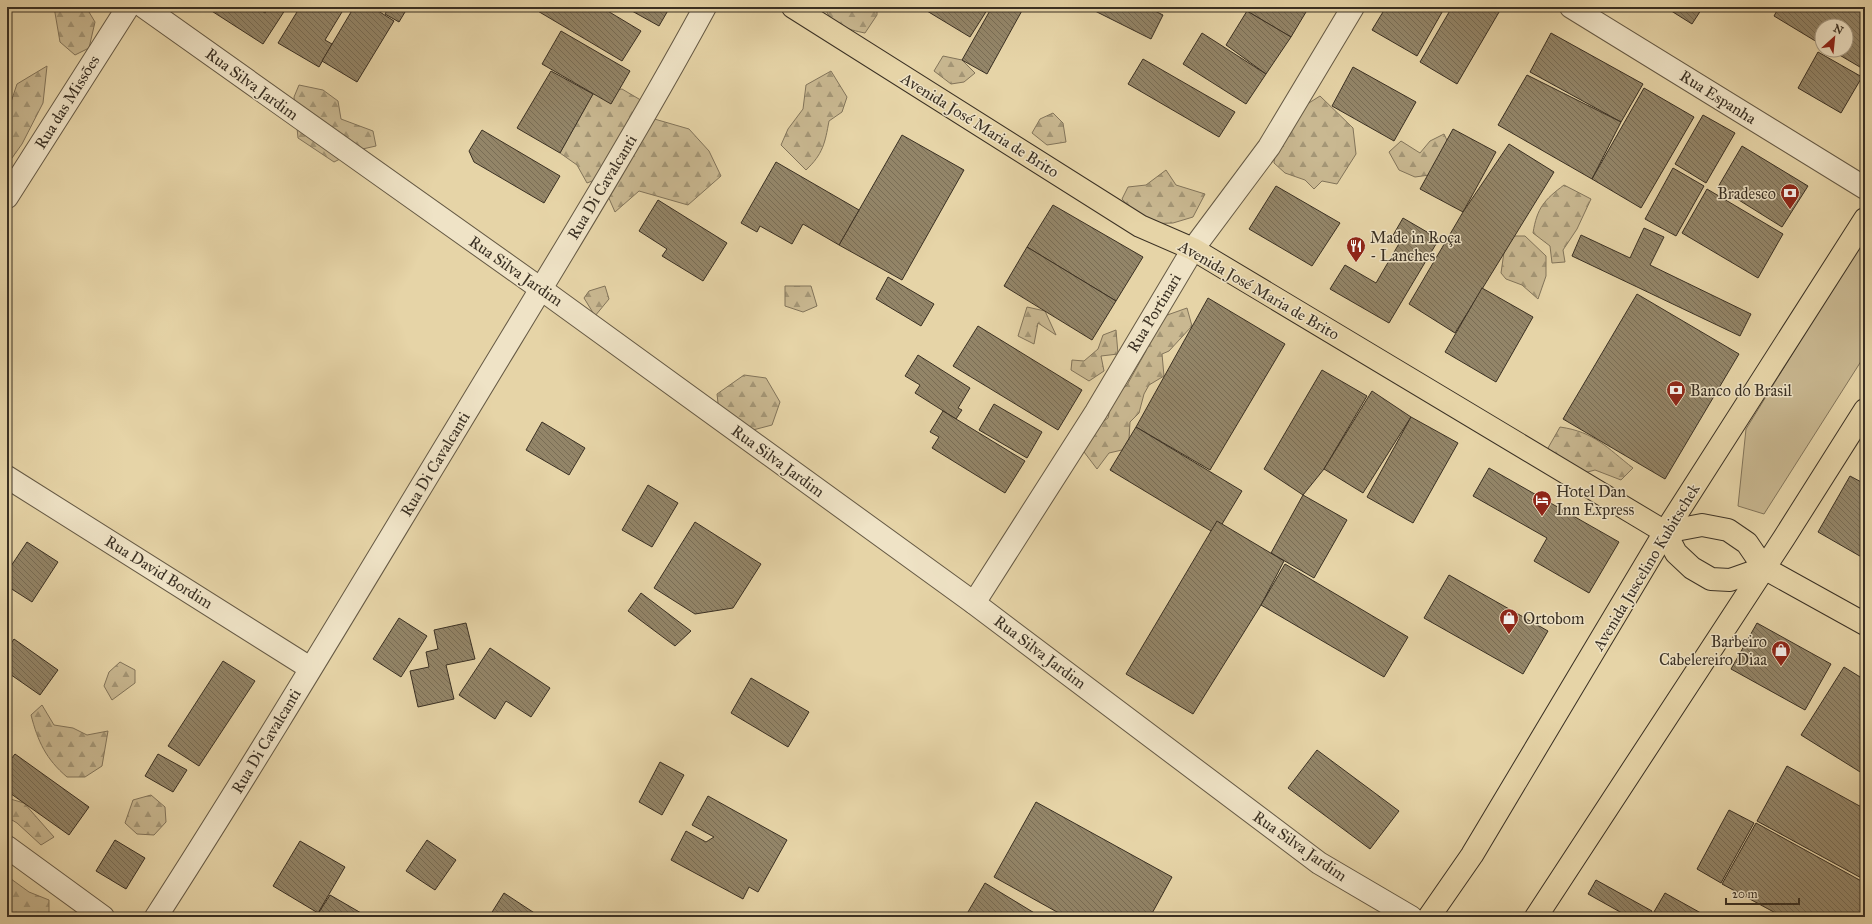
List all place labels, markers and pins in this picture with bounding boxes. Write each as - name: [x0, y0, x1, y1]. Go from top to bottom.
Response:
- bank icon: Bradesco: [1779, 182, 1801, 210]
- place label: Bradesco: [1717, 184, 1776, 203]
- place label: Made in Roça - Lanches: [1370, 228, 1461, 265]
- restaurant icon: Made in Roça - Lanches: [1345, 235, 1367, 263]
- bank icon: Banco do Brasil: [1665, 379, 1687, 407]
- place label: Banco do Brasil: [1690, 381, 1793, 400]
- place label: Hotel Dan Inn Express: [1556, 482, 1635, 519]
- hotel icon: Hotel Dan Inn Express: [1531, 489, 1553, 517]
- shop icon: Ortobom: [1498, 607, 1520, 635]
- place label: Ortobom: [1523, 609, 1585, 628]
- place label: Barbeiro Cabelereiro Diaa: [1659, 632, 1767, 669]
- shop icon: Barbeiro Cabelereiro Diaa: [1770, 639, 1792, 667]

